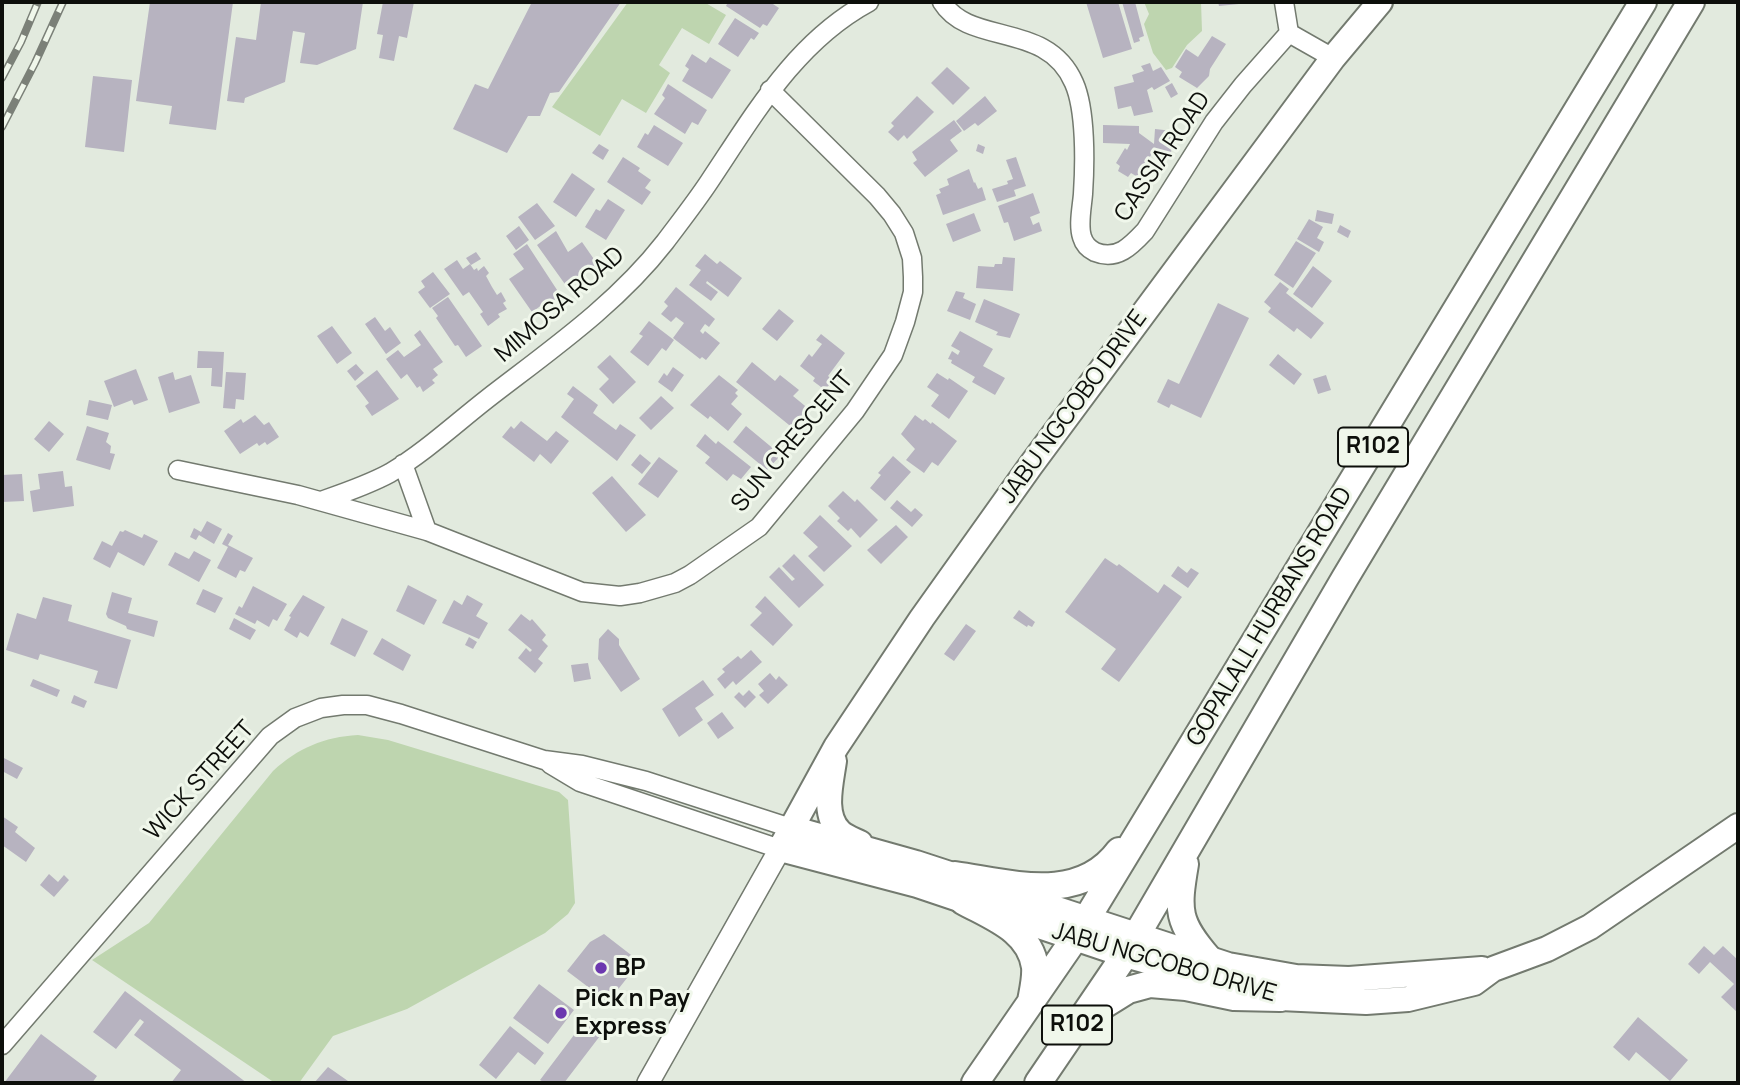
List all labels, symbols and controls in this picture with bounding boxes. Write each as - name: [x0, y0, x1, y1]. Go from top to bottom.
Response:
- street label: CASSIA ROAD: [1109, 87, 1217, 227]
- street label: MIMOSA ROAD: [490, 241, 630, 369]
- street label: JABU NGCOBO DRIVE: [994, 305, 1154, 509]
- street label: SUN CRESCENT: [726, 366, 860, 518]
- road number: R102: [1338, 428, 1408, 466]
- street label: GOPALALL HURBANS ROAD: [1181, 482, 1359, 752]
- street label: WICK STREET: [139, 716, 261, 846]
- street label: JABU NGCOBO DRIVE: [1049, 917, 1279, 1009]
- place label: BP: [615, 954, 645, 982]
- marker: BP: [593, 960, 609, 976]
- place label: Pick n Pay Express: [575, 985, 690, 1041]
- marker: Pick n Pay Express: [553, 1005, 569, 1021]
- road number: R102: [1042, 1006, 1112, 1044]

